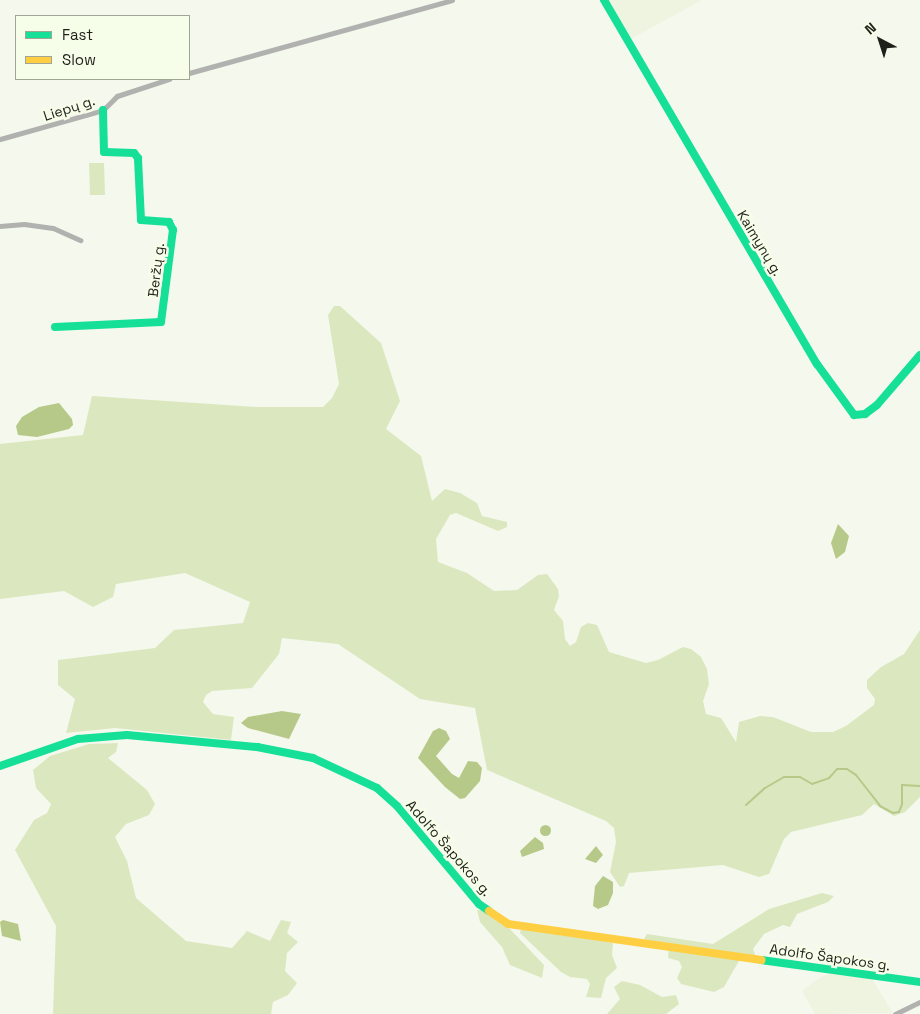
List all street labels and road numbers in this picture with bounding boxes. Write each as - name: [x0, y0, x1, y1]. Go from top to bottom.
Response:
- street label: Liepų g.: [41, 92, 97, 124]
- street label: Kaimynų g.: [734, 207, 786, 279]
- street label: Beržų g.: [144, 242, 168, 298]
- street label: Adolfo Šapokos g.: [403, 797, 495, 899]
- street label: Adolfo Šapokos g.: [769, 940, 891, 974]

